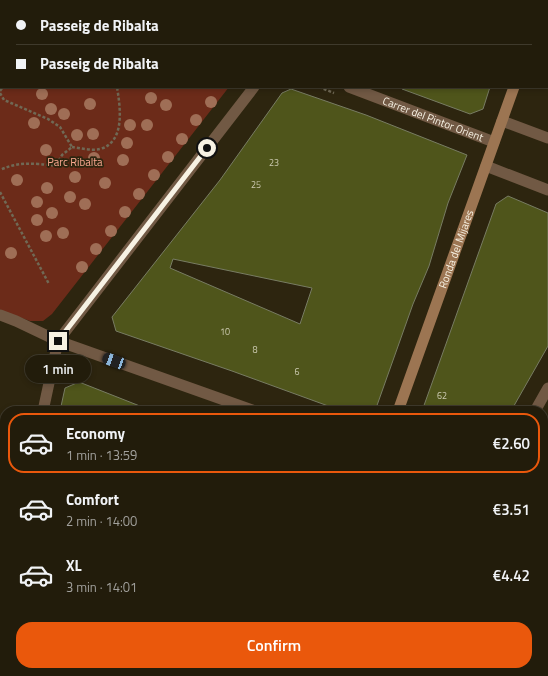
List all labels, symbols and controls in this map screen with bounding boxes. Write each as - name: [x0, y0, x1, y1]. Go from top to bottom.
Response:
- text: Passeig de Ribalta: [40, 14, 159, 37]
- text: Passeig de Ribalta: [40, 52, 159, 75]
- street label: Carrer del Pintor Orient: [380, 93, 486, 145]
- route start: [198, 139, 216, 157]
- park label: Parc Ribalta: [47, 154, 103, 170]
- house number: 23: [269, 156, 279, 169]
- house number: 25: [251, 178, 261, 191]
- street label: Ronda del Mijares: [435, 208, 477, 291]
- house number: 10: [220, 325, 230, 338]
- route end: [49, 332, 67, 350]
- house number: 8: [252, 343, 258, 356]
- car: [101, 351, 127, 371]
- callout: 1 min: [25, 355, 91, 383]
- text: 1 min: [42, 359, 74, 379]
- house number: 6: [294, 365, 300, 378]
- house number: 62: [437, 389, 447, 402]
- text: Economy: [66, 422, 125, 445]
- icon: car: [18, 425, 54, 461]
- text: €2.60: [493, 432, 530, 455]
- text: 1 min · 13:59: [66, 445, 137, 465]
- text: Comfort: [66, 488, 119, 511]
- icon: car: [18, 491, 54, 527]
- text: €3.51: [493, 498, 530, 521]
- text: 2 min · 14:00: [66, 511, 137, 531]
- text: XL: [66, 554, 82, 577]
- icon: car: [18, 557, 54, 593]
- text: €4.42: [493, 564, 530, 587]
- text: 3 min · 14:01: [66, 577, 137, 597]
- button: Confirm: [16, 622, 532, 668]

